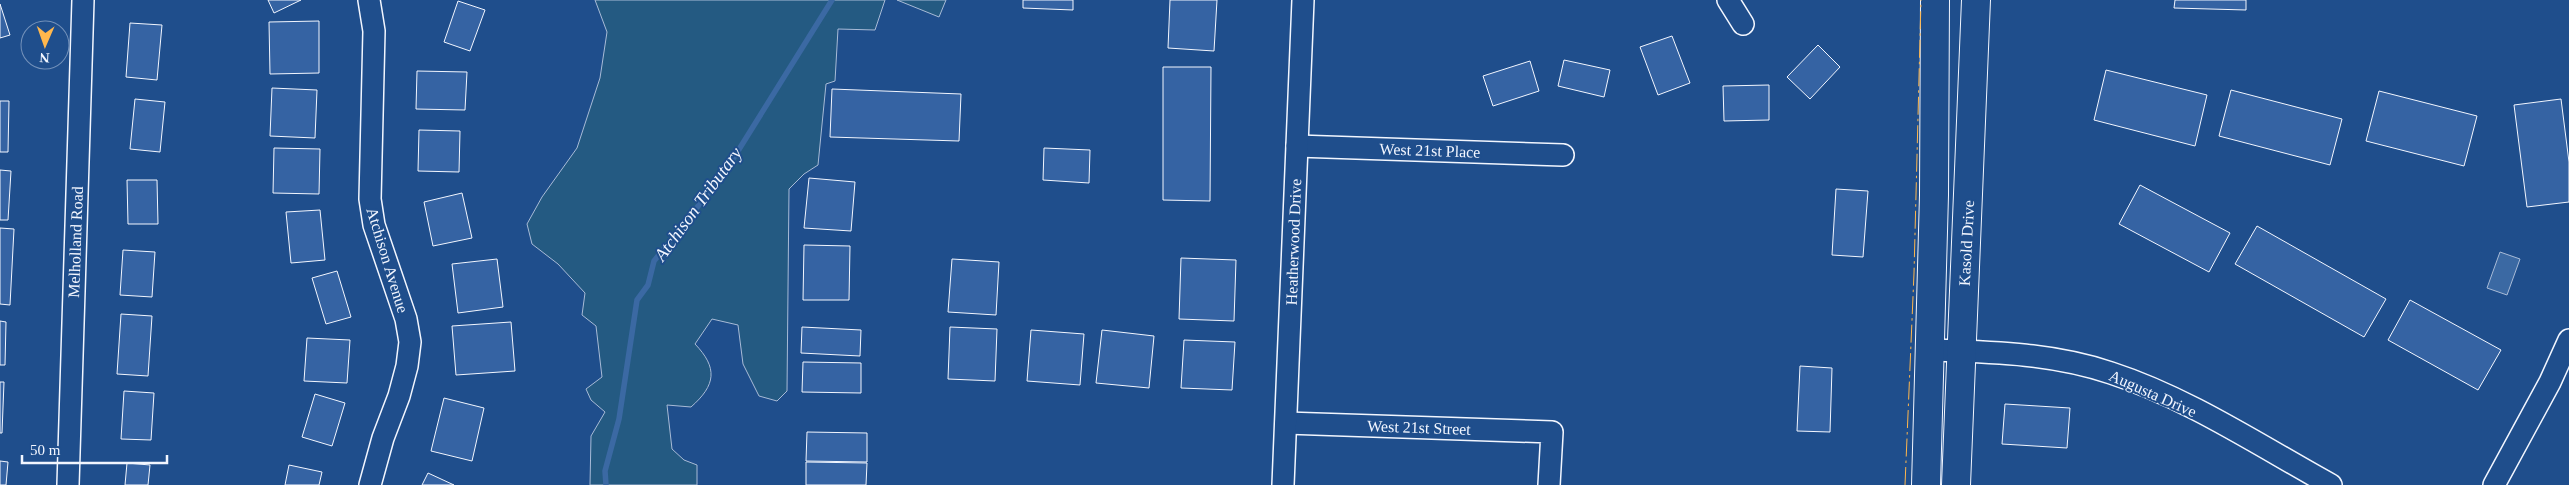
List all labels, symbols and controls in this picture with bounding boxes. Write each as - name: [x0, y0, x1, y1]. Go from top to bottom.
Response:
- north arrow: [20, 20, 70, 70]
- text: N: [39, 50, 50, 65]
- street label: West 21st Place: [1379, 140, 1481, 161]
- water label: Atchison Tributary: [649, 143, 746, 266]
- street label: Heatherwood Drive: [1283, 178, 1304, 306]
- street label: Melholland Road: [65, 186, 86, 298]
- street label: Kasold Drive: [1956, 200, 1977, 286]
- street label: Atchison Avenue: [363, 205, 412, 315]
- street label: Augusta Drive: [2106, 367, 2199, 421]
- street label: West 21st Street: [1367, 417, 1472, 438]
- scale bar: [22, 432, 168, 464]
- text: 50 m: [30, 442, 61, 458]

